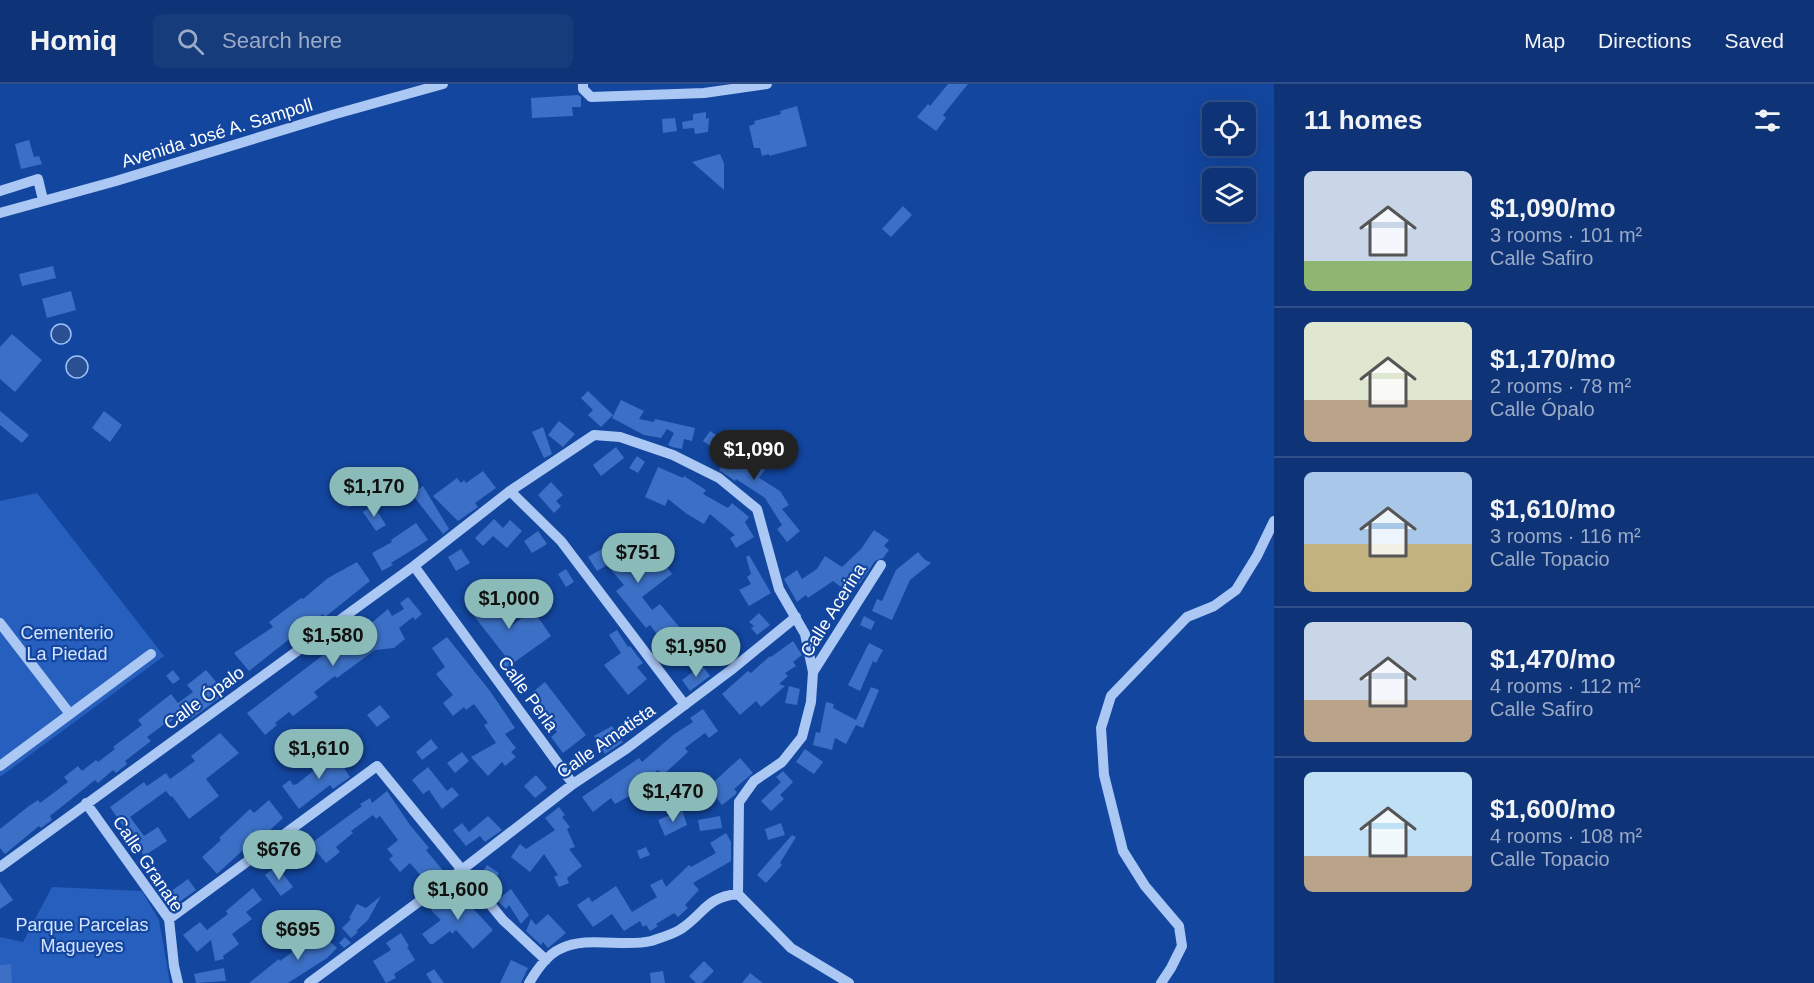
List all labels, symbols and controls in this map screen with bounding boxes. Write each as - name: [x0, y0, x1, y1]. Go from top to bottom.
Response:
- search box: [153, 14, 573, 68]
- text: Homiq: [30, 25, 117, 56]
- icon: search: [174, 25, 207, 58]
- text: Search here: [222, 28, 342, 53]
- text: Map: [1524, 29, 1565, 52]
- text: Directions: [1598, 29, 1691, 52]
- text: Saved: [1724, 29, 1784, 52]
- street label: Avenida José A. Sampoll: [119, 94, 315, 172]
- map controls: [1202, 102, 1256, 222]
- button: locate: [1202, 102, 1256, 156]
- icon: filters: [1751, 104, 1784, 137]
- text: 11 homes: [1304, 105, 1423, 135]
- button: layers: [1202, 168, 1256, 222]
- text: $1,090/mo: [1490, 193, 1616, 223]
- icon: home: [1352, 195, 1424, 267]
- text: 3 rooms · 101 m²: [1490, 224, 1642, 246]
- text: Calle Safiro: [1490, 247, 1593, 269]
- text: $1,170/mo: [1490, 344, 1616, 374]
- icon: home: [1352, 346, 1424, 418]
- text: 2 rooms · 78 m²: [1490, 375, 1631, 397]
- text: Calle Ópalo: [1490, 398, 1595, 420]
- pin: $1,090: [705, 430, 803, 481]
- text: $1,090: [723, 438, 785, 460]
- pin: $1,170: [325, 467, 423, 518]
- text: $1,170: [343, 475, 405, 497]
- text: $1,610/mo: [1490, 494, 1616, 524]
- icon: home: [1352, 496, 1424, 568]
- text: 3 rooms · 116 m²: [1490, 525, 1641, 547]
- pin: $751: [602, 533, 674, 584]
- text: $751: [616, 541, 660, 563]
- text: Calle Topacio: [1490, 548, 1610, 570]
- street label: Calle Acerina: [796, 559, 870, 660]
- pin: $1,000: [460, 579, 558, 630]
- text: $1,000: [478, 587, 540, 609]
- pin: $1,580: [284, 616, 382, 667]
- park label: Cementerio La Piedad: [20, 623, 114, 664]
- text: $1,580: [302, 624, 364, 646]
- pin: $1,950: [647, 627, 745, 678]
- text: $1,950: [665, 635, 727, 657]
- text: $1,470/mo: [1490, 644, 1616, 674]
- icon: home: [1352, 646, 1424, 718]
- street label: Calle Perla: [494, 653, 563, 736]
- street label: Calle Ópalo: [159, 661, 248, 734]
- text: 4 rooms · 112 m²: [1490, 675, 1641, 697]
- text: Calle Safiro: [1490, 698, 1593, 720]
- street label: Calle Amatista: [553, 699, 660, 782]
- pin: $1,610: [270, 729, 368, 780]
- text: $1,610: [288, 737, 350, 759]
- pin: $1,470: [624, 772, 722, 823]
- text: $1,470: [642, 780, 704, 802]
- text: $1,600/mo: [1490, 794, 1616, 824]
- icon: home: [1352, 796, 1424, 868]
- street label: Calle Granate: [109, 812, 187, 916]
- text: 4 rooms · 108 m²: [1490, 825, 1642, 847]
- pin: $676: [243, 830, 315, 881]
- text: $676: [257, 838, 301, 860]
- text: Calle Topacio: [1490, 848, 1610, 870]
- pin: $1,600: [409, 870, 507, 921]
- text: $1,600: [427, 878, 489, 900]
- pin: $695: [262, 910, 334, 961]
- park label: Parque Parcelas Magueyes: [15, 915, 149, 956]
- text: $695: [276, 918, 320, 940]

